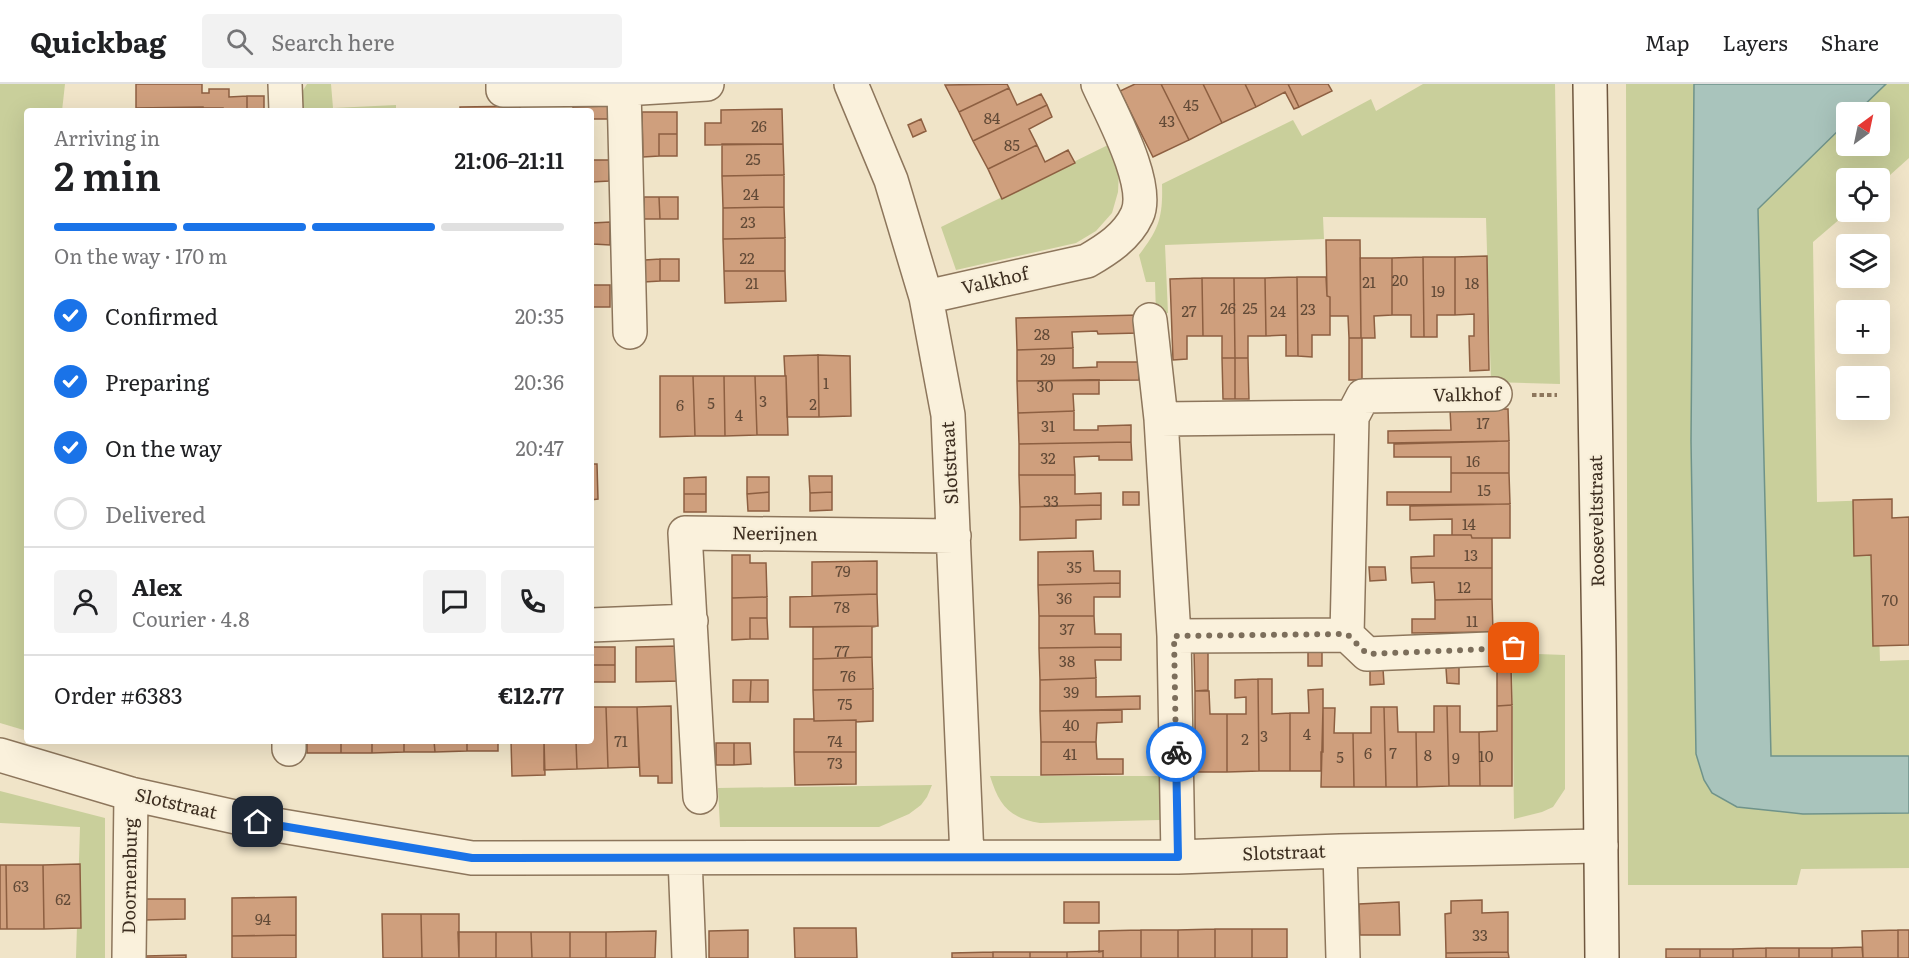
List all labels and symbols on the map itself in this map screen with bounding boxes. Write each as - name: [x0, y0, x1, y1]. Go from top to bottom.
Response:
- house number: 45: [1183, 93, 1199, 116]
- north arrow: [1836, 102, 1890, 156]
- house number: 84: [984, 106, 1000, 129]
- house number: 43: [1159, 109, 1175, 132]
- house number: 26: [751, 114, 767, 137]
- house number: 85: [1004, 133, 1020, 156]
- house number: 25: [745, 147, 761, 170]
- house number: 24: [743, 182, 759, 205]
- house number: 23: [740, 210, 756, 233]
- house number: 22: [739, 246, 755, 269]
- street label: Valkhof: [958, 258, 1033, 300]
- house number: 20: [1392, 268, 1408, 291]
- house number: 21: [1362, 270, 1376, 293]
- house number: 21: [745, 271, 759, 294]
- house number: 18: [1465, 271, 1479, 294]
- house number: 19: [1431, 279, 1445, 302]
- house number: 26: [1220, 296, 1236, 319]
- house number: 25: [1242, 296, 1258, 319]
- house number: 23: [1300, 297, 1316, 320]
- house number: 27: [1181, 299, 1197, 322]
- house number: 24: [1270, 299, 1286, 322]
- house number: 28: [1034, 322, 1050, 345]
- house number: 29: [1040, 347, 1056, 370]
- house number: 1: [823, 371, 829, 394]
- house number: 30: [1037, 374, 1054, 397]
- street label: Valkhof: [1433, 379, 1503, 408]
- house number: 3: [759, 389, 767, 412]
- house number: 5: [707, 391, 715, 414]
- house number: 2: [809, 392, 817, 415]
- house number: 6: [676, 393, 684, 416]
- house number: 4: [735, 403, 743, 426]
- house number: 17: [1476, 411, 1490, 434]
- house number: 31: [1041, 414, 1055, 437]
- street label: Slotstraat: [933, 420, 964, 505]
- house number: 32: [1040, 446, 1056, 469]
- house number: 16: [1466, 449, 1480, 472]
- street label: Rooseveltstraat: [1581, 454, 1610, 587]
- house number: 15: [1477, 478, 1491, 501]
- house number: 33: [1043, 489, 1059, 512]
- house number: 14: [1462, 512, 1476, 535]
- street label: Neerijnen: [732, 518, 818, 547]
- house number: 13: [1464, 543, 1478, 566]
- house number: 35: [1066, 555, 1082, 578]
- house number: 79: [835, 559, 851, 582]
- house number: 12: [1457, 575, 1471, 598]
- house number: 36: [1056, 586, 1072, 609]
- house number: 70: [1882, 588, 1898, 611]
- house number: 78: [834, 595, 850, 618]
- house number: 11: [1466, 609, 1478, 632]
- house number: 37: [1059, 617, 1075, 640]
- pin: [1488, 622, 1539, 673]
- house number: 77: [834, 639, 850, 662]
- house number: 38: [1059, 649, 1075, 672]
- house number: 76: [840, 664, 856, 687]
- house number: 39: [1063, 680, 1079, 703]
- house number: 75: [838, 692, 853, 715]
- house number: 40: [1063, 713, 1080, 736]
- courier: [1146, 722, 1206, 782]
- house number: 4: [1303, 722, 1311, 745]
- house number: 3: [1260, 724, 1268, 747]
- house number: 2: [1241, 727, 1249, 750]
- house number: 71: [614, 729, 628, 752]
- house number: 74: [828, 729, 842, 752]
- house number: 6: [1364, 741, 1372, 764]
- house number: 7: [1389, 741, 1397, 764]
- house number: 41: [1063, 742, 1077, 765]
- house number: 8: [1424, 743, 1432, 766]
- house number: 10: [1479, 744, 1494, 767]
- house number: 5: [1336, 745, 1344, 768]
- house number: 9: [1452, 746, 1460, 769]
- house number: 73: [827, 751, 843, 774]
- street label: Slotstraat: [133, 780, 221, 825]
- pin: [232, 796, 283, 847]
- street label: Doornenburg: [114, 817, 143, 934]
- street label: Slotstraat: [1242, 837, 1327, 866]
- house number: 63: [13, 874, 29, 897]
- house number: 62: [55, 887, 71, 910]
- house number: 94: [255, 907, 271, 930]
- house number: 33: [1472, 923, 1488, 946]

